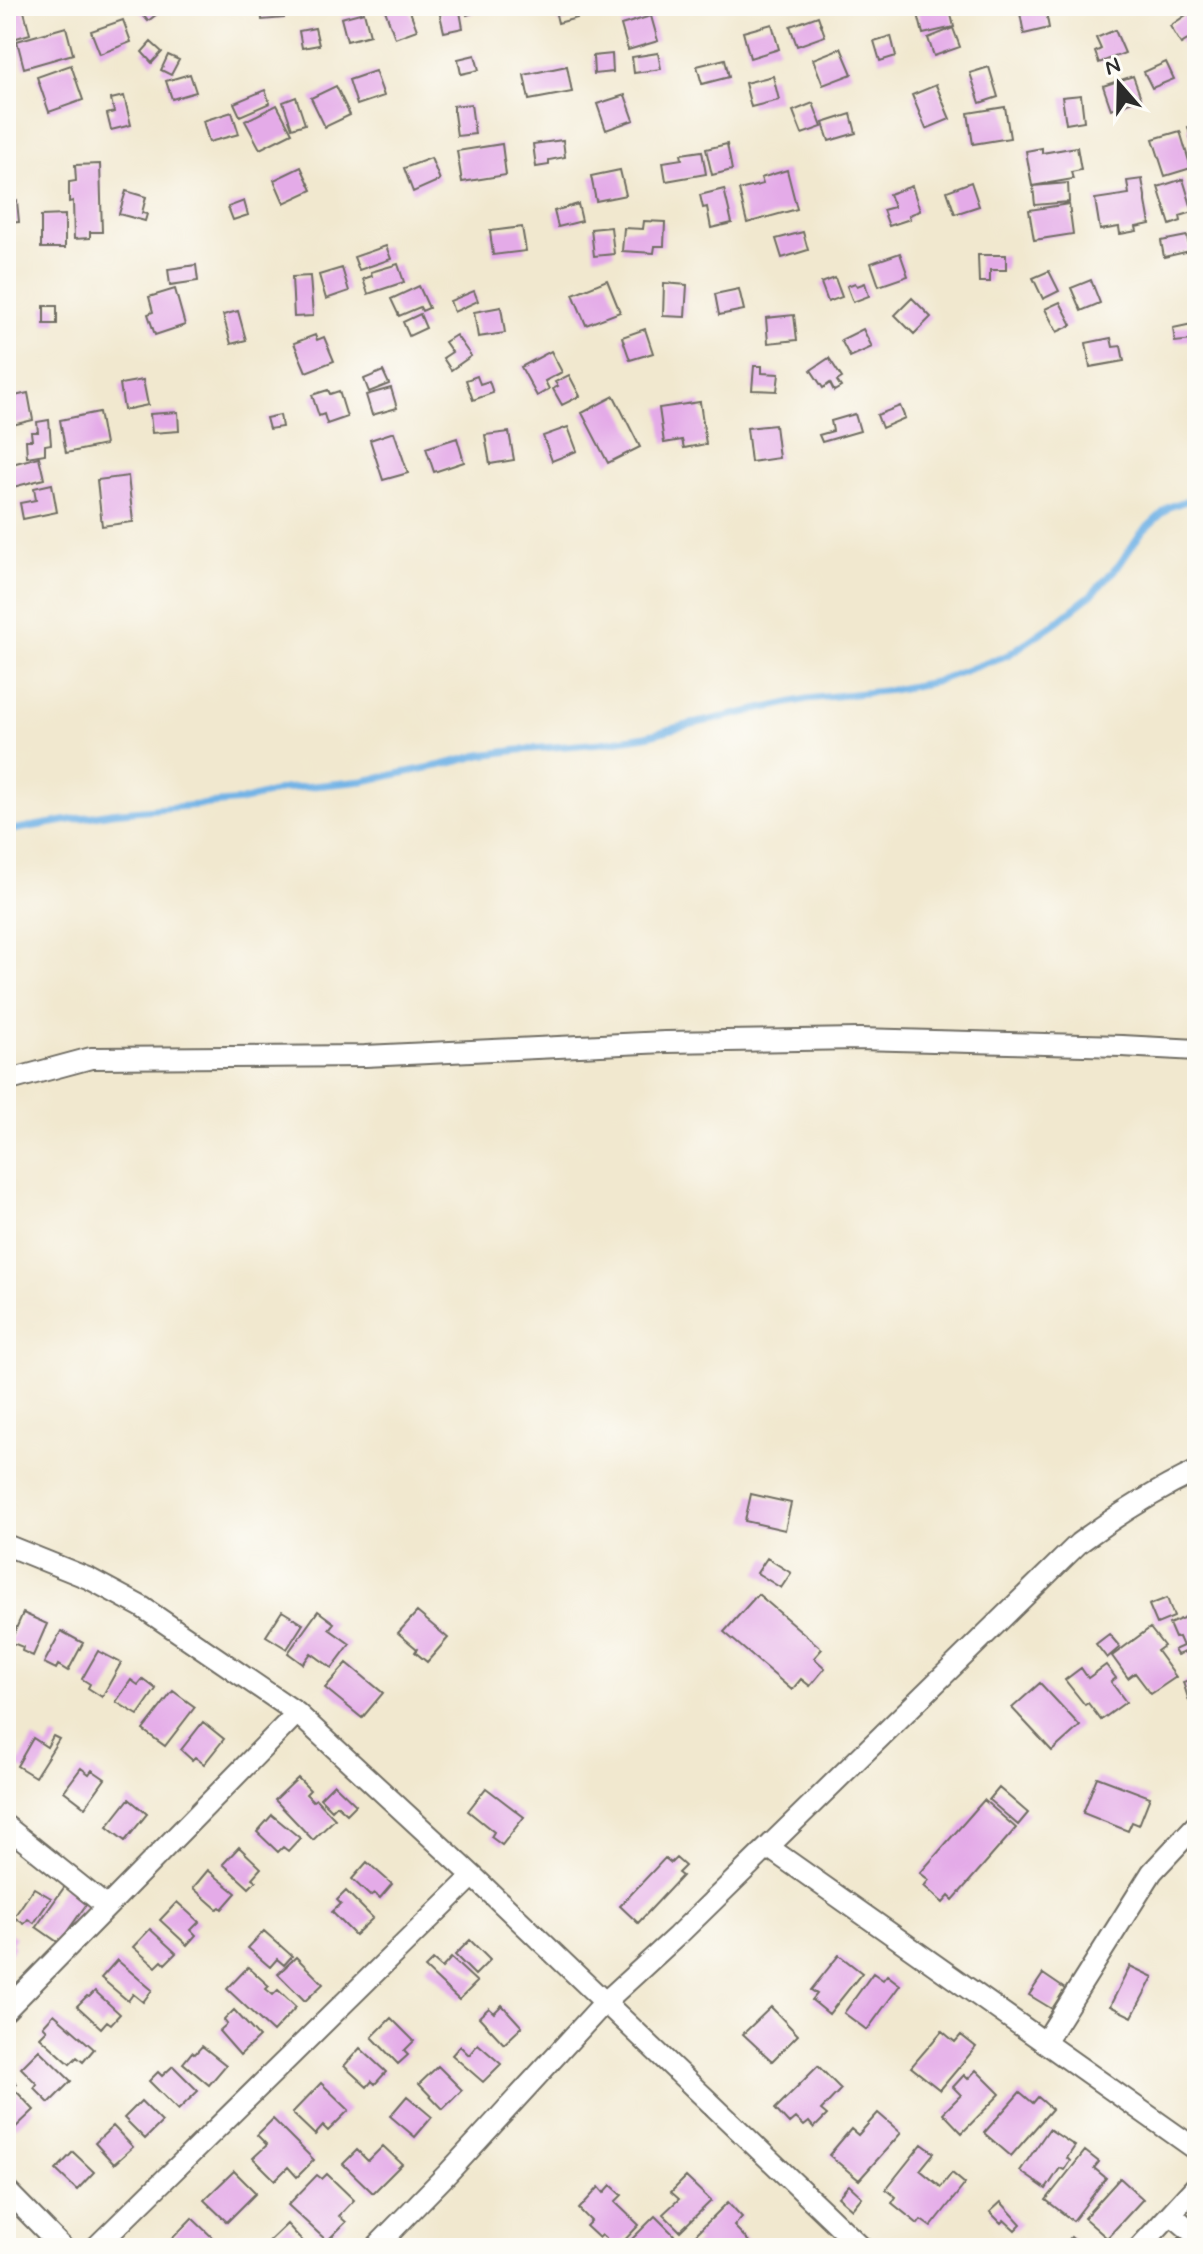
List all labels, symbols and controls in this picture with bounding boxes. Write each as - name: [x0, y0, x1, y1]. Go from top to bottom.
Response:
- north arrow: [1079, 44, 1159, 124]
- text: N: [1101, 51, 1125, 83]

